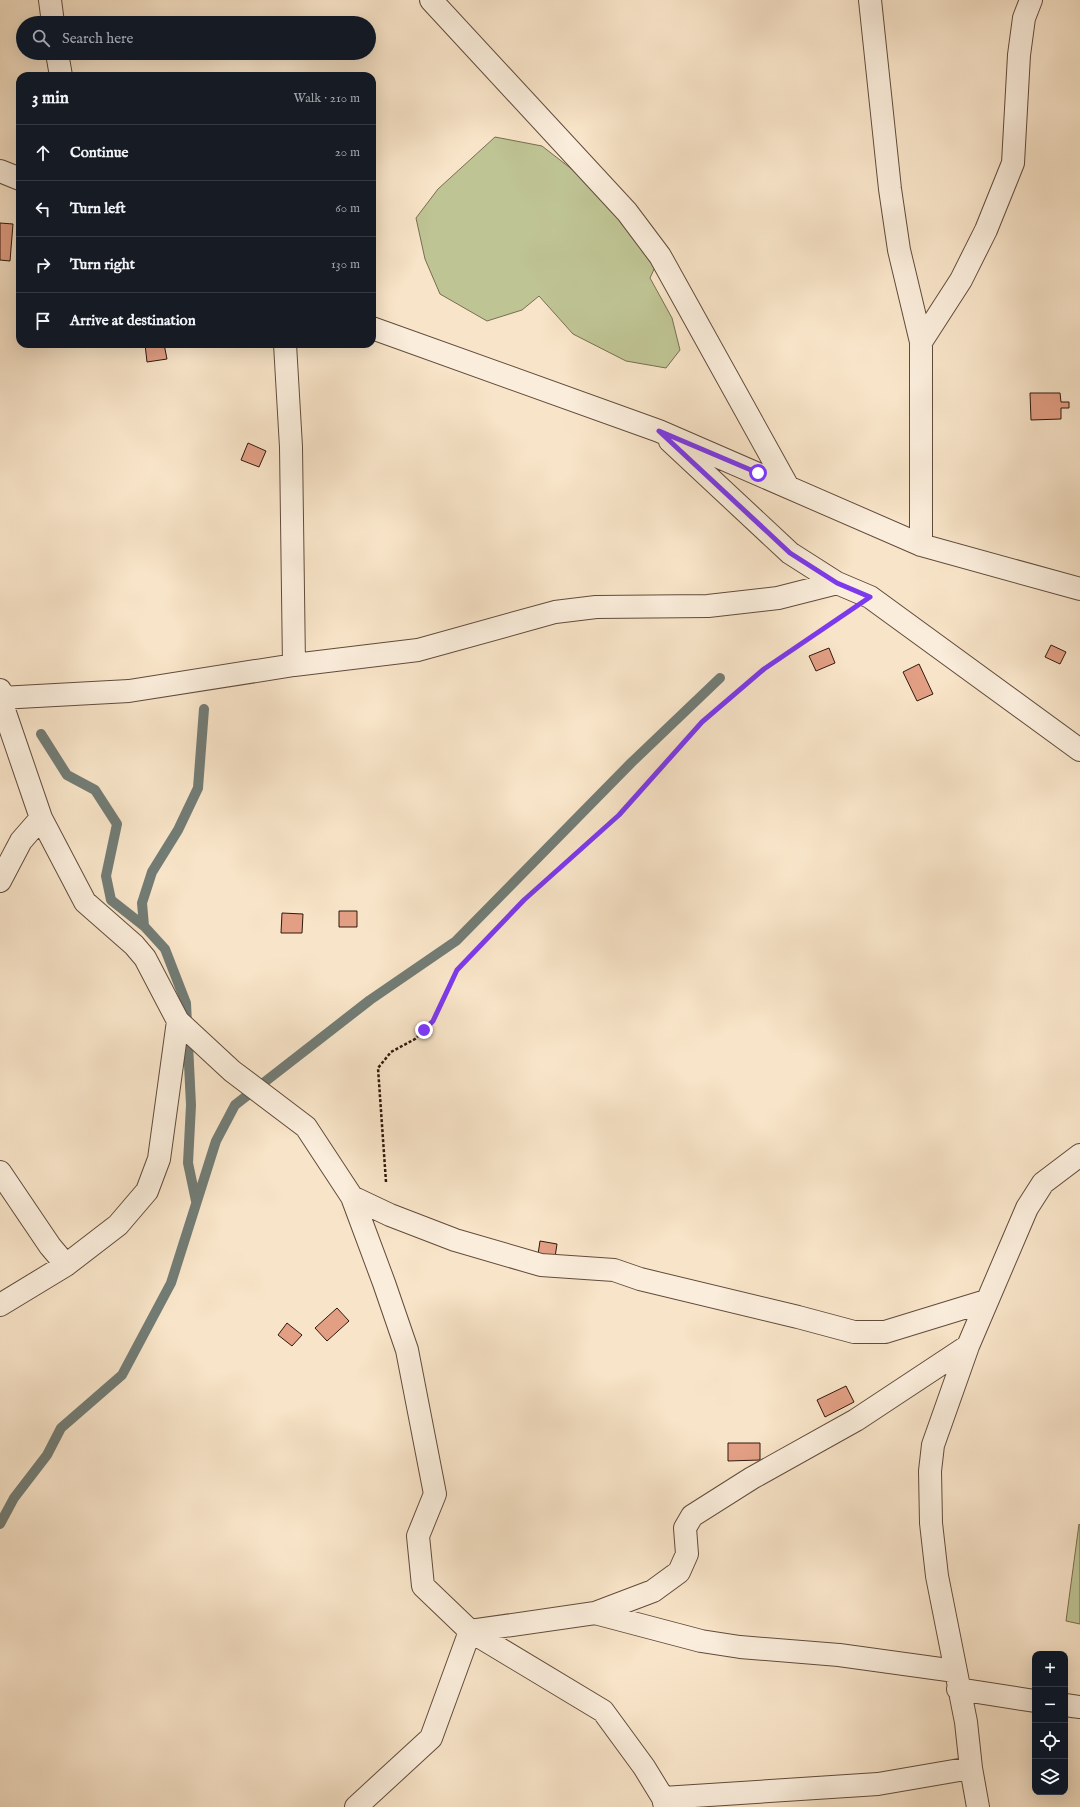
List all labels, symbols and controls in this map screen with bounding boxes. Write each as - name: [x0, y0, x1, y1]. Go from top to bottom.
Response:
- search box: [16, 16, 376, 60]
- icon: search: [30, 27, 52, 49]
- text: Search here: [62, 29, 133, 48]
- text: 3 min: [32, 88, 69, 109]
- text: Walk · 210 m: [294, 90, 360, 107]
- icon: ahead: [32, 142, 54, 164]
- text: Continue: [70, 143, 128, 162]
- text: 20 m: [335, 144, 360, 161]
- icon: left: [32, 198, 54, 220]
- text: Turn left: [70, 199, 126, 218]
- text: 60 m: [335, 200, 360, 217]
- icon: right: [32, 254, 54, 276]
- text: Turn right: [70, 255, 135, 274]
- text: 130 m: [331, 256, 360, 273]
- icon: arrive: [32, 310, 54, 332]
- text: Arrive at destination: [70, 311, 196, 330]
- route start: [749, 464, 767, 482]
- route end: [415, 1021, 433, 1039]
- map controls: [1032, 1651, 1068, 1795]
- button: +: [1032, 1651, 1068, 1687]
- button: −: [1032, 1687, 1068, 1723]
- button: locate: [1032, 1723, 1068, 1759]
- button: layers: [1032, 1759, 1068, 1795]

